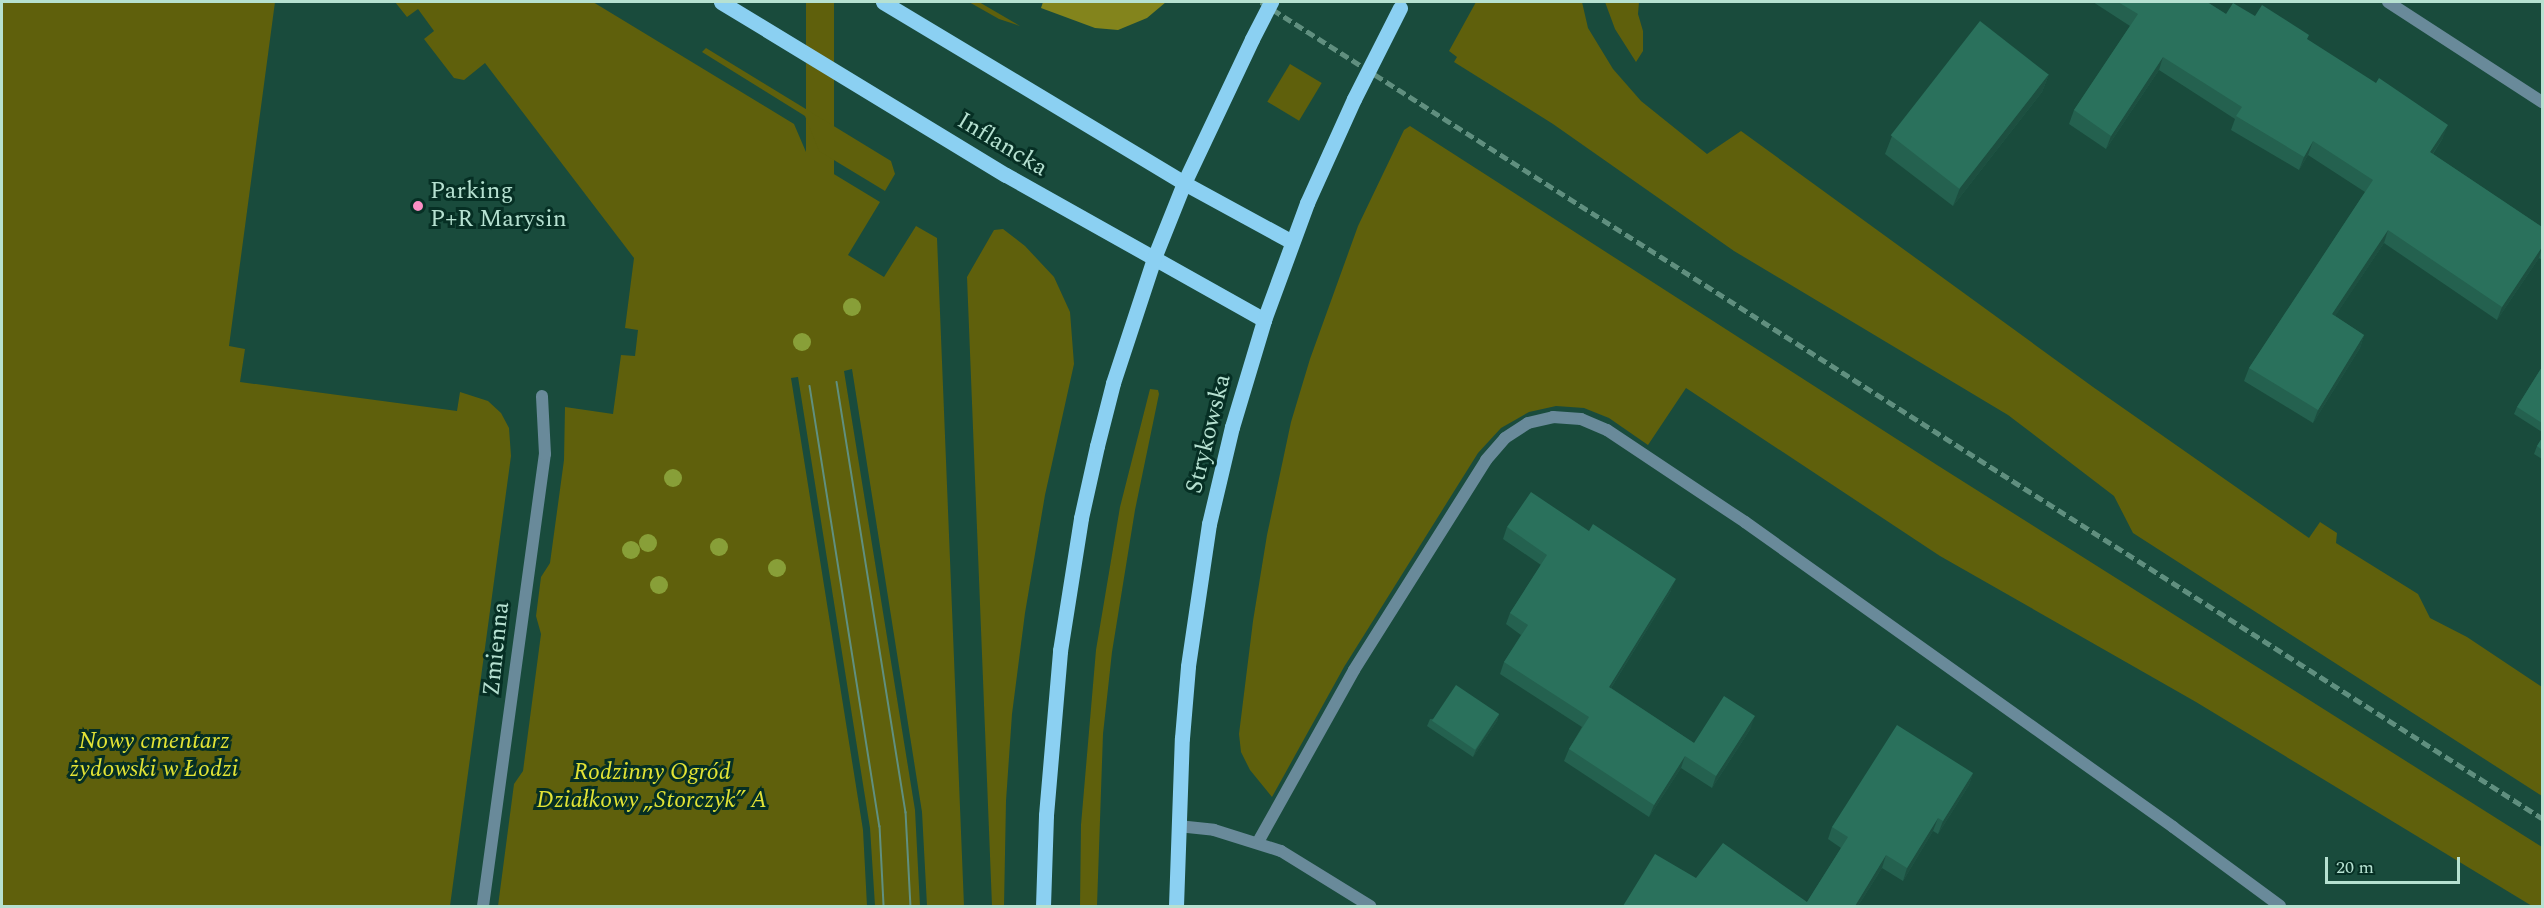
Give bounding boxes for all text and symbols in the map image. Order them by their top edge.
street label: Inflancka [952,107,1052,183]
place label: Parking P+R Marysin [430,178,567,234]
marker: Parking P+R Marysin [411,199,425,213]
street label: Strykowska [1180,371,1238,497]
street label: Zmienna [478,600,516,698]
park label: Nowy cmentarz żydowski w Łodzi [69,728,239,784]
park label: Rodzinny Ogród Działkowy „Storczyk” A [536,759,768,815]
scale bar [2328,845,2463,883]
text: 20 m [2336,854,2374,881]

